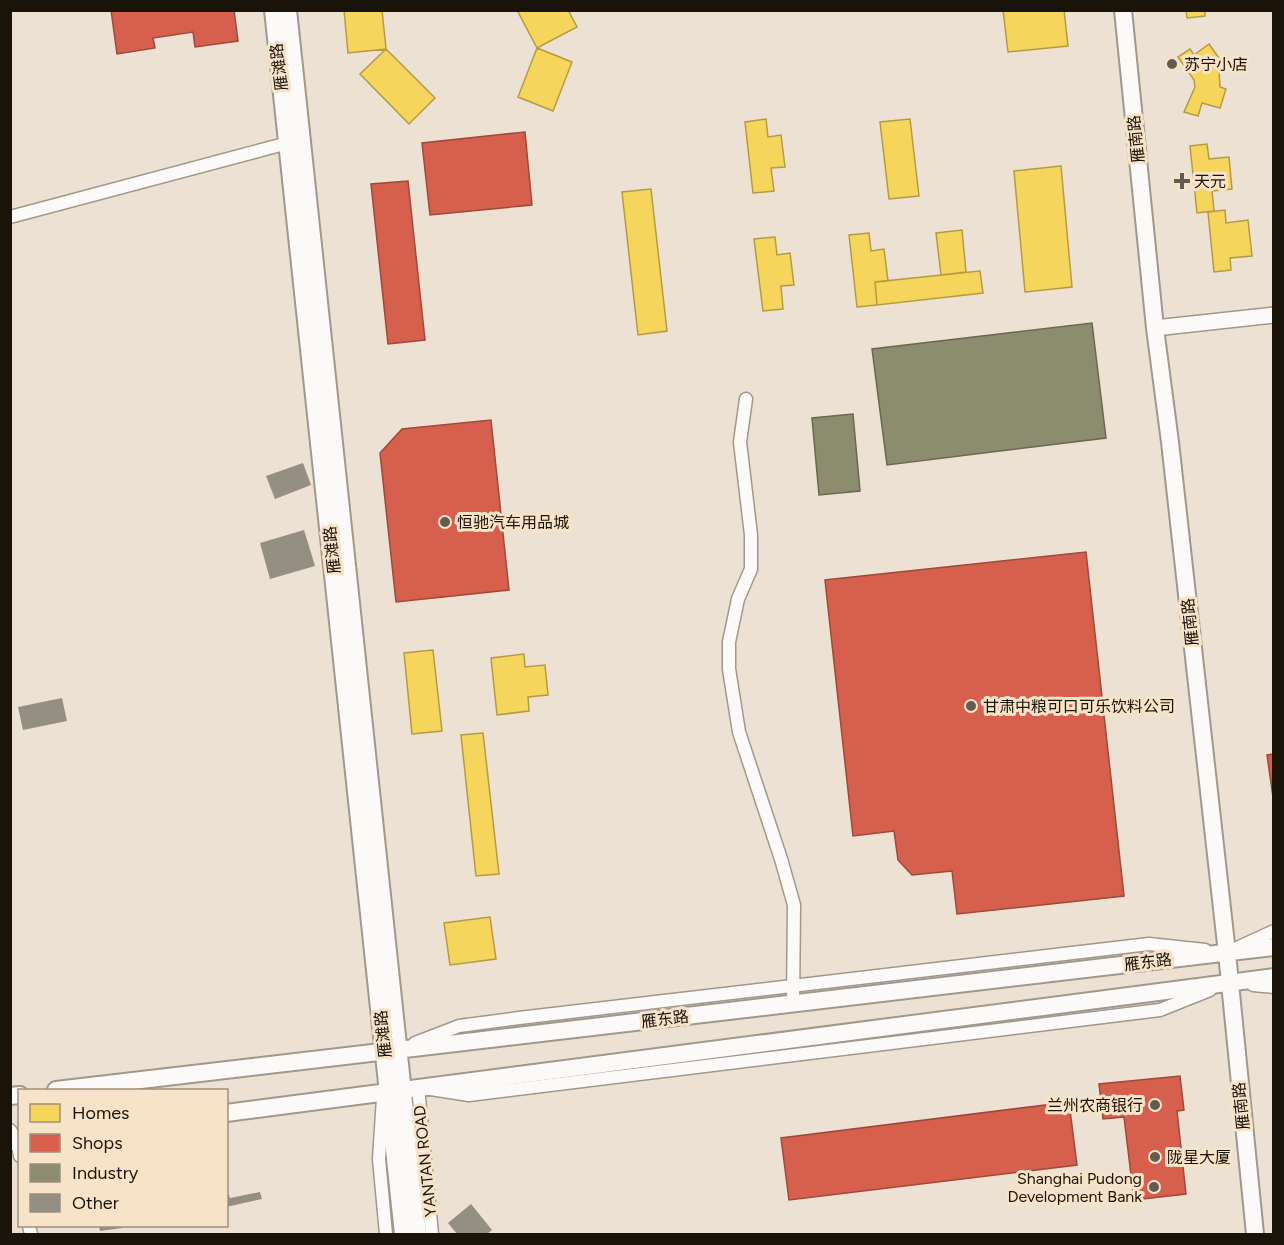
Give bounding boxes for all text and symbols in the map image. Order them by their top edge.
street label: 雁滩路 [267,42,291,92]
place label: 苏宁小店 [1184,55,1248,74]
marker: 苏宁小店 [1165,57,1179,71]
street label: 雁南路 [1124,114,1148,164]
place label: 天元 [1194,172,1226,191]
marker: 天元 [1175,174,1189,188]
place label: 恒驰汽车用品城 [457,513,569,532]
marker: 恒驰汽车用品城 [438,515,452,529]
street label: 雁滩路 [320,525,344,575]
street label: 雁南路 [1178,597,1202,647]
place label: 甘肃中粮可口可乐饮料公司 [983,697,1175,716]
marker: 甘肃中粮可口可乐饮料公司 [964,699,978,713]
street label: 雁东路 [1123,950,1173,974]
street label: 雁东路 [640,1007,690,1031]
street label: 雁滩路 [371,1009,395,1059]
street label: 雁南路 [1229,1081,1253,1131]
legend [18,1089,228,1227]
place label: 兰州农商银行 [1047,1096,1143,1115]
marker: 兰州农商银行 [1148,1098,1162,1112]
text: Homes [72,1102,130,1124]
street label: YANTAN ROAD [410,1104,440,1218]
text: Shops [72,1132,123,1154]
place label: 陇星大厦 [1167,1148,1231,1167]
marker: 陇星大厦 [1148,1150,1162,1164]
text: Industry [72,1162,139,1184]
place label: Shanghai Pudong Development Bank [1007,1169,1142,1206]
marker: Shanghai Pudong Development Bank [1147,1180,1161,1194]
text: Other [72,1192,119,1214]

